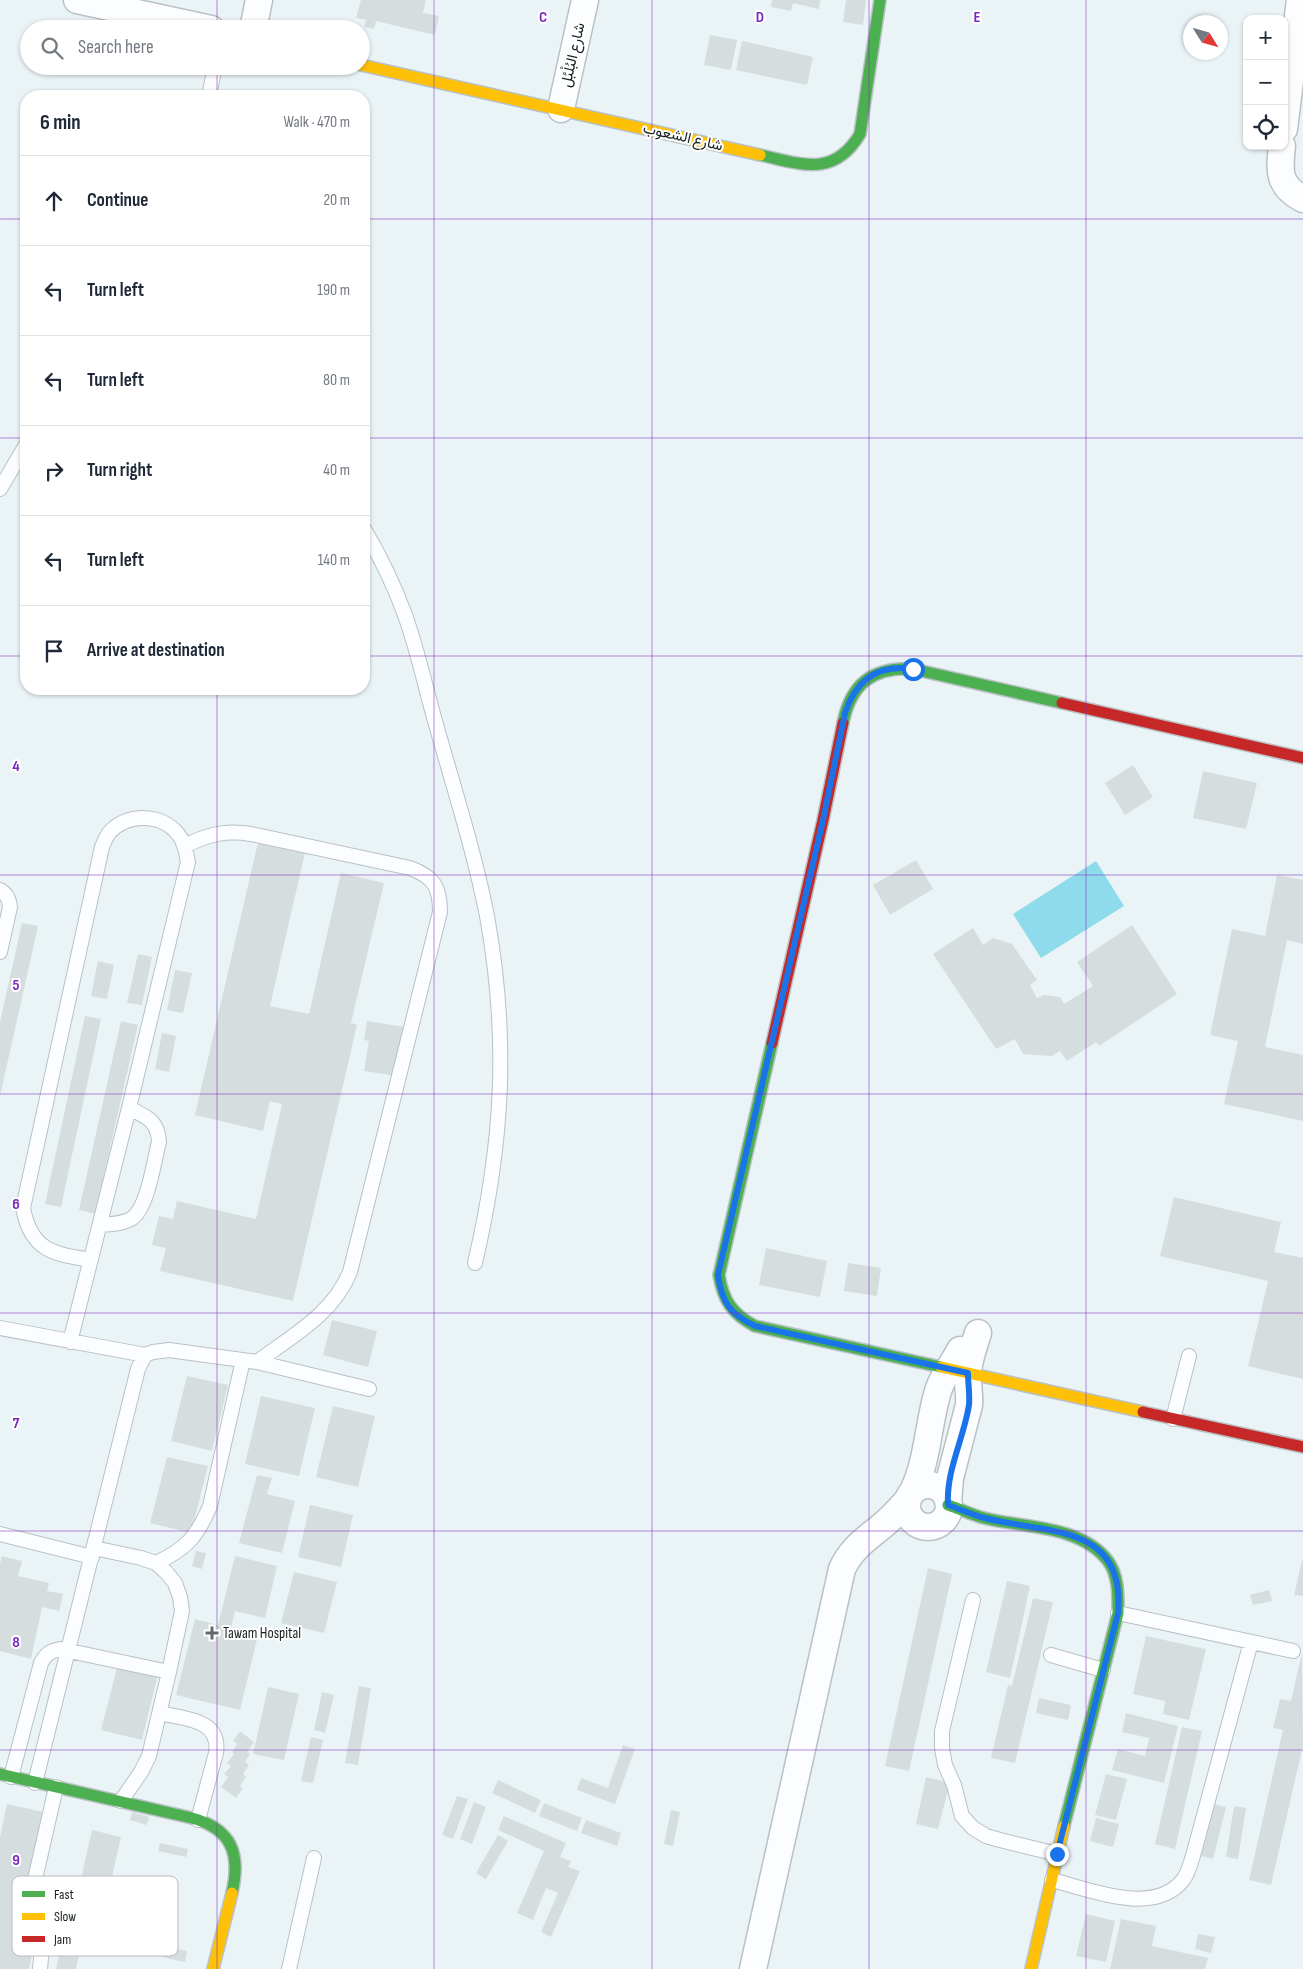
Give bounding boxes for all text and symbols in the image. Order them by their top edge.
text: C [539,8,547,27]
text: D [756,8,764,27]
text: E [974,8,981,27]
north arrow [1183,15,1228,60]
map controls [1243,15,1288,150]
button: + [1243,15,1288,60]
search box [20,20,370,75]
street label: شارع البُلْبُل [556,21,591,89]
icon: search [38,34,66,62]
text: Search here [78,36,154,59]
button: − [1243,60,1288,105]
button: locate [1243,105,1288,150]
text: 6 min [40,110,81,135]
text: Walk · 470 m [284,113,350,132]
street label: شارع الشعوب [641,119,725,156]
icon: ahead [40,187,68,215]
text: Continue [87,189,148,212]
text: 20 m [323,191,350,210]
icon: left [40,277,68,305]
text: Turn left [87,279,144,302]
text: 190 m [317,281,350,300]
icon: left [40,367,68,395]
text: Turn left [87,369,144,392]
text: 80 m [323,371,350,390]
icon: right [40,457,68,485]
text: Turn right [87,459,152,482]
text: 40 m [323,461,350,480]
icon: left [40,547,68,575]
text: Turn left [87,549,144,572]
text: 140 m [318,551,350,570]
icon: arrive [40,637,68,665]
text: Arrive at destination [87,639,225,662]
route start [902,658,925,681]
text: 4 [12,757,20,776]
text: 5 [12,976,20,995]
text: 6 [12,1195,20,1214]
text: 7 [13,1414,20,1433]
place label: Tawam Hospital [223,1624,301,1643]
marker: Tawam Hospital [205,1626,219,1640]
text: 8 [12,1633,20,1652]
route end [1046,1843,1069,1866]
text: 9 [12,1851,20,1870]
legend [12,1876,178,1956]
text: Fast [54,1886,74,1903]
text: Slow [54,1908,76,1925]
text: Jam [53,1931,71,1948]

